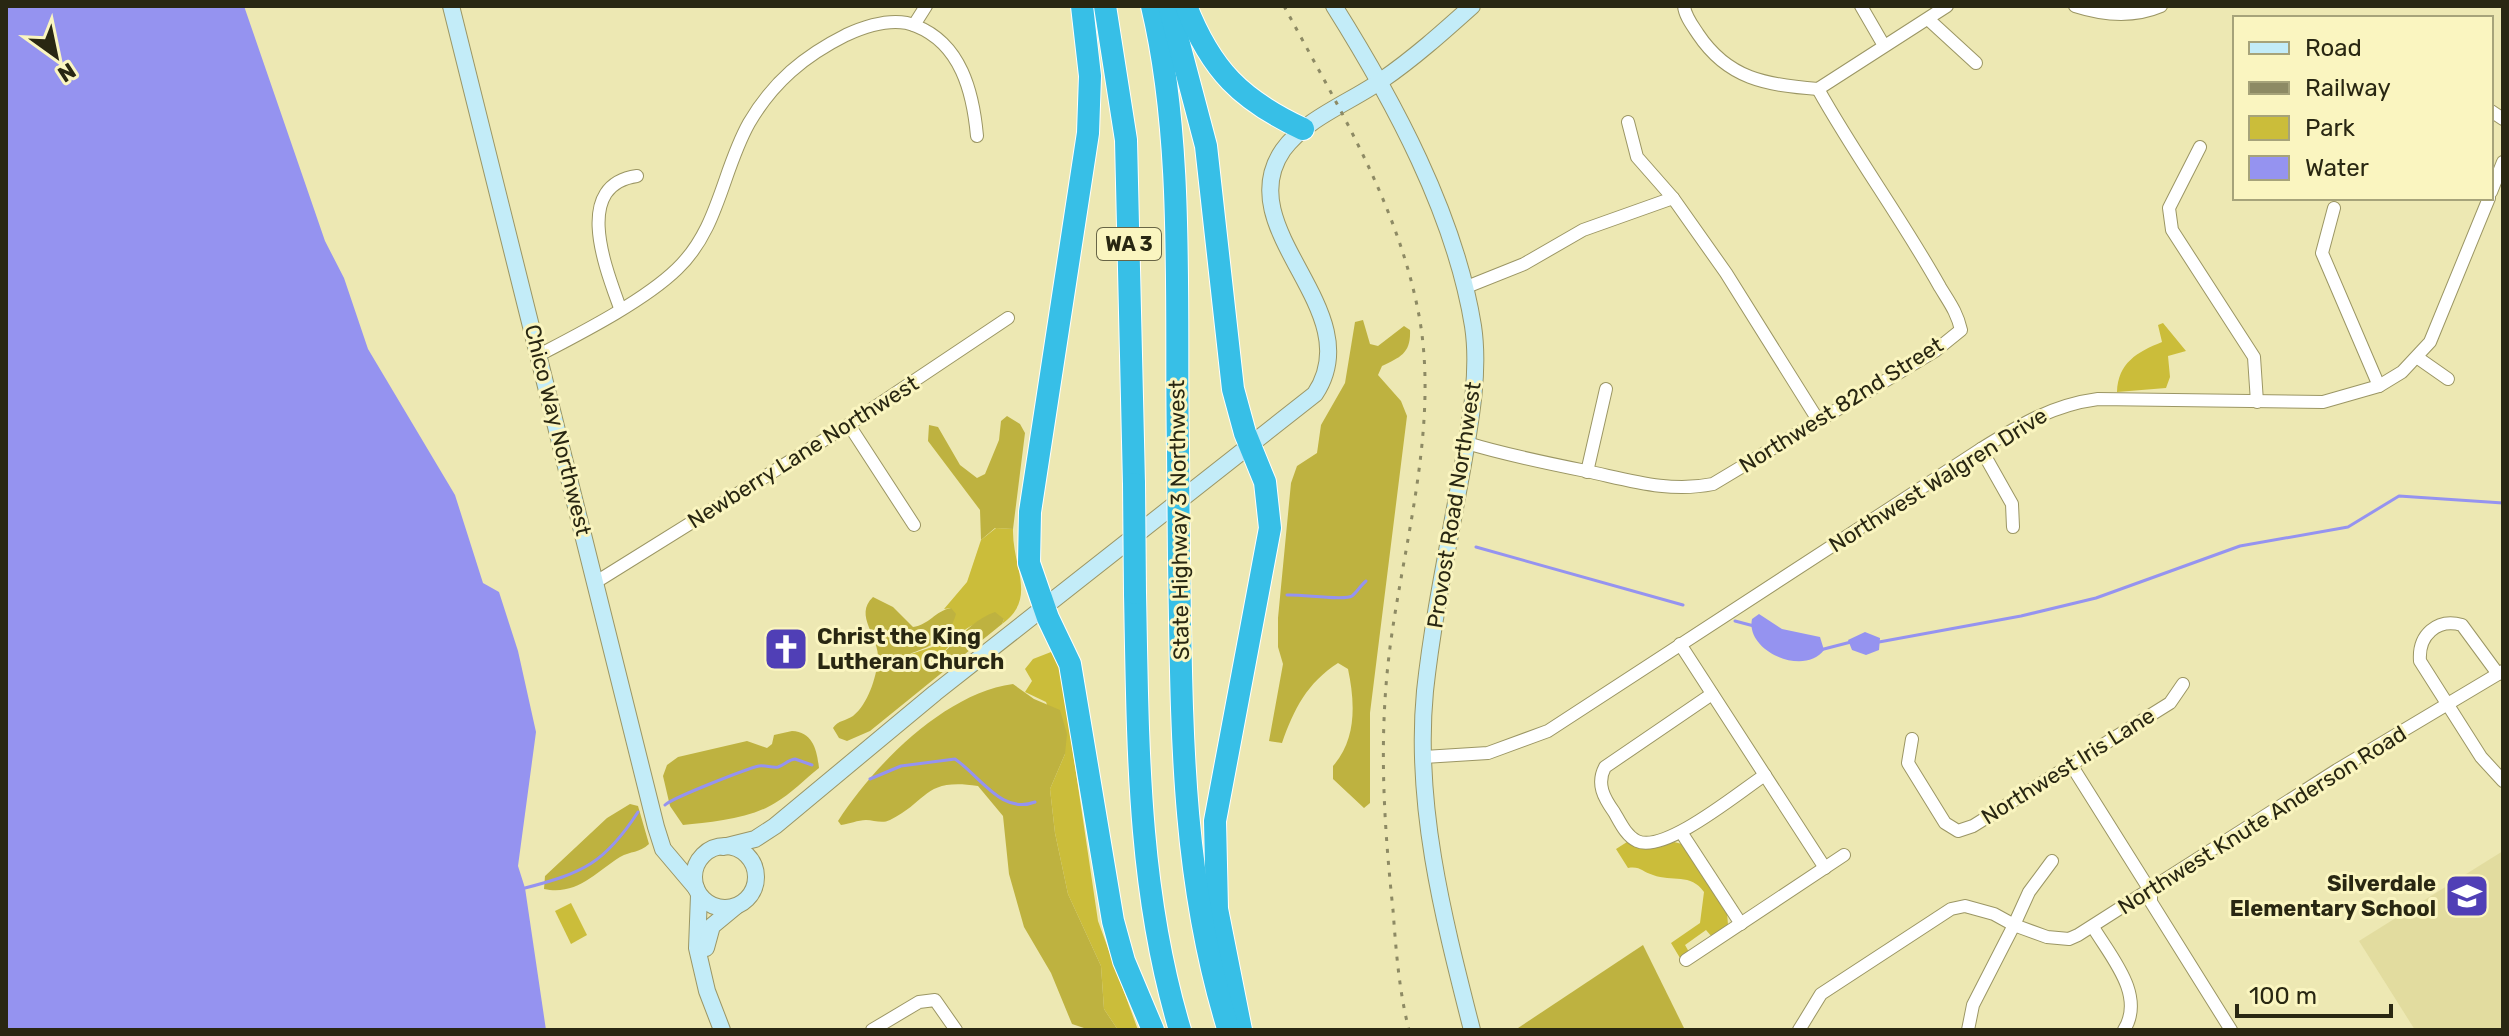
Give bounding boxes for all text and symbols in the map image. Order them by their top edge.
north arrow [16,16,96,96]
legend [2233,16,2493,200]
text: Road [2305,34,2362,62]
text: N [53,57,81,88]
text: Railway [2305,74,2391,102]
text: Park [2305,114,2356,142]
text: Water [2305,154,2369,182]
road number: WA 3 [1097,228,1161,260]
street label: Chico Way Northwest [519,322,597,539]
street label: Northwest 82nd Street [1734,331,1948,479]
street label: Newberry Lane Northwest [683,370,924,534]
street label: State Highway 3 Northwest [1163,379,1195,660]
street label: Provost Road Northwest [1421,379,1487,630]
street label: Northwest Walgren Drive [1824,402,2052,558]
place label: Christ the King Lutheran Church [817,623,1004,675]
church icon: Christ the King Lutheran Church [762,625,810,673]
street label: Northwest Iris Lane [1976,702,2160,830]
street label: Northwest Knute Anderson Road [2113,720,2411,920]
place label: Silverdale Elementary School [2230,870,2436,922]
school or university icon: Silverdale Elementary School [2443,872,2491,920]
scale bar [2237,968,2391,1018]
text: 100 m [2249,982,2317,1010]

